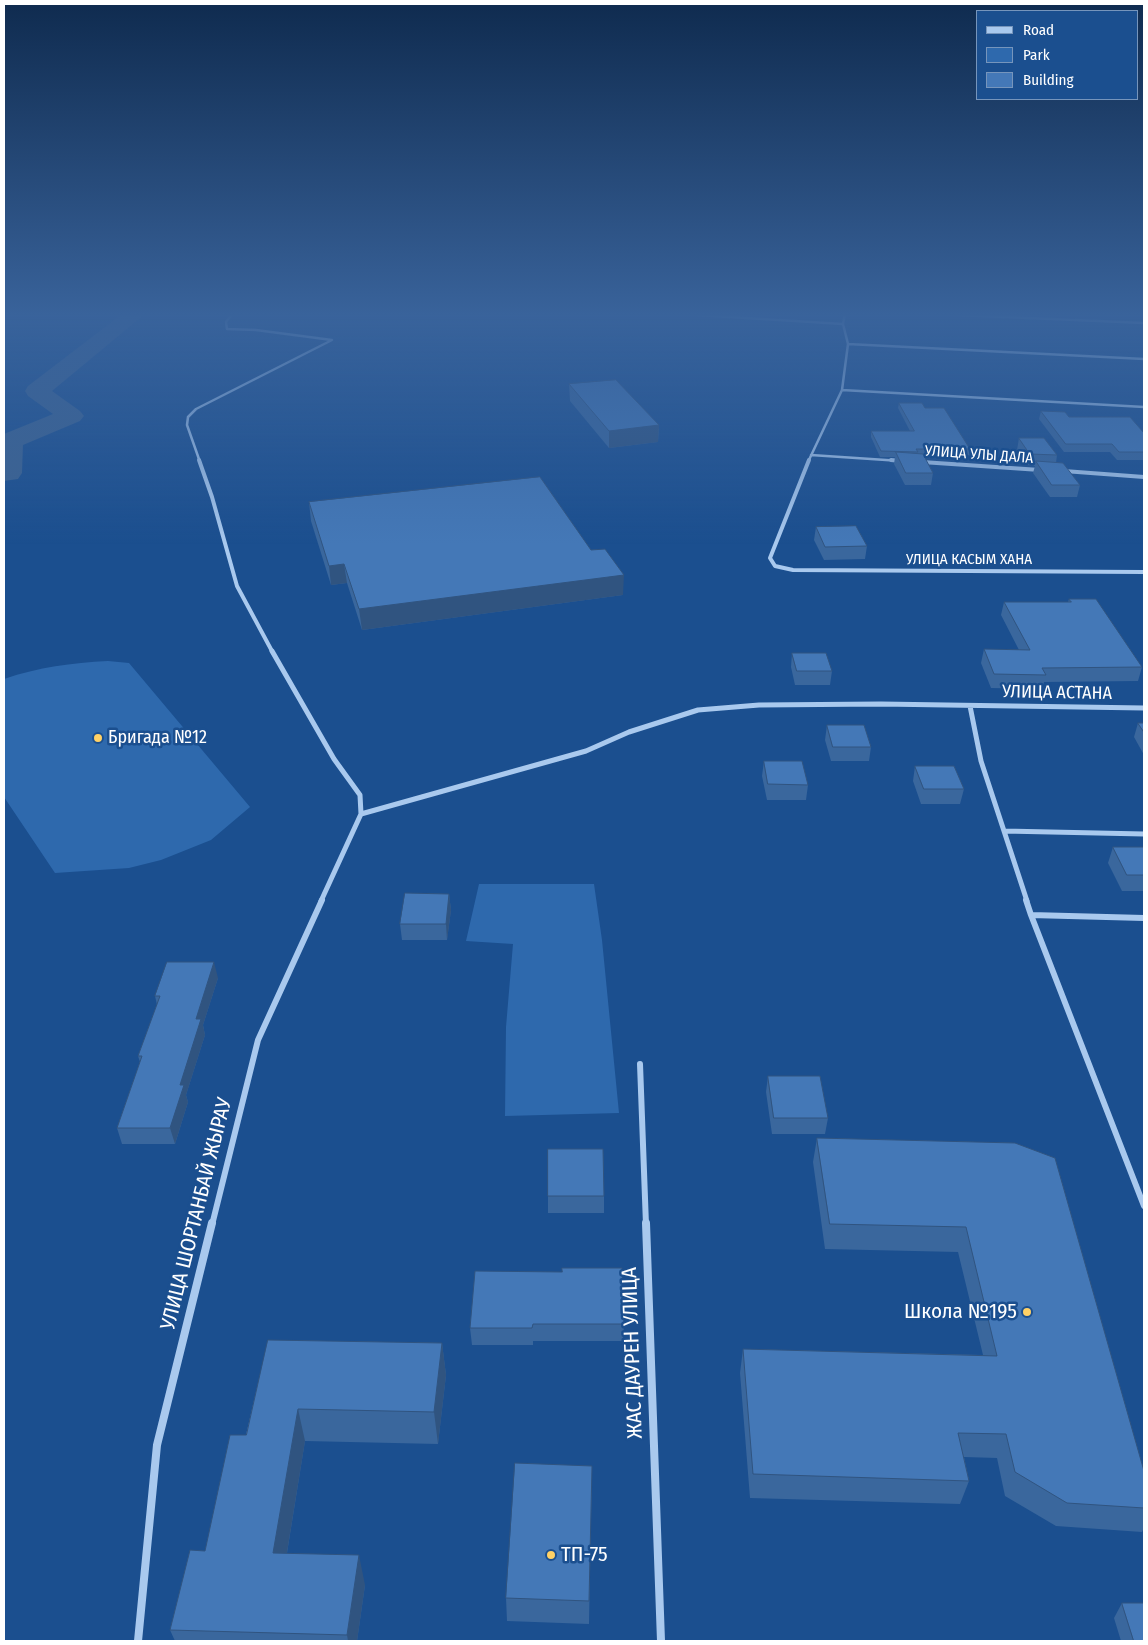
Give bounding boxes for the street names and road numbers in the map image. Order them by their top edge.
street label: УЛИЦА УЛЫ ДАЛА [924,442,1034,468]
street label: УЛИЦА КАСЫМ ХАНА [906,551,1032,569]
street label: УЛИЦА АСТАНА [1002,681,1112,705]
street label: УЛИЦА ШОРТАНБАЙ ЖЫРАУ [156,1095,238,1333]
street label: ЖАС ДАУРЕН УЛИЦА [617,1267,649,1439]

